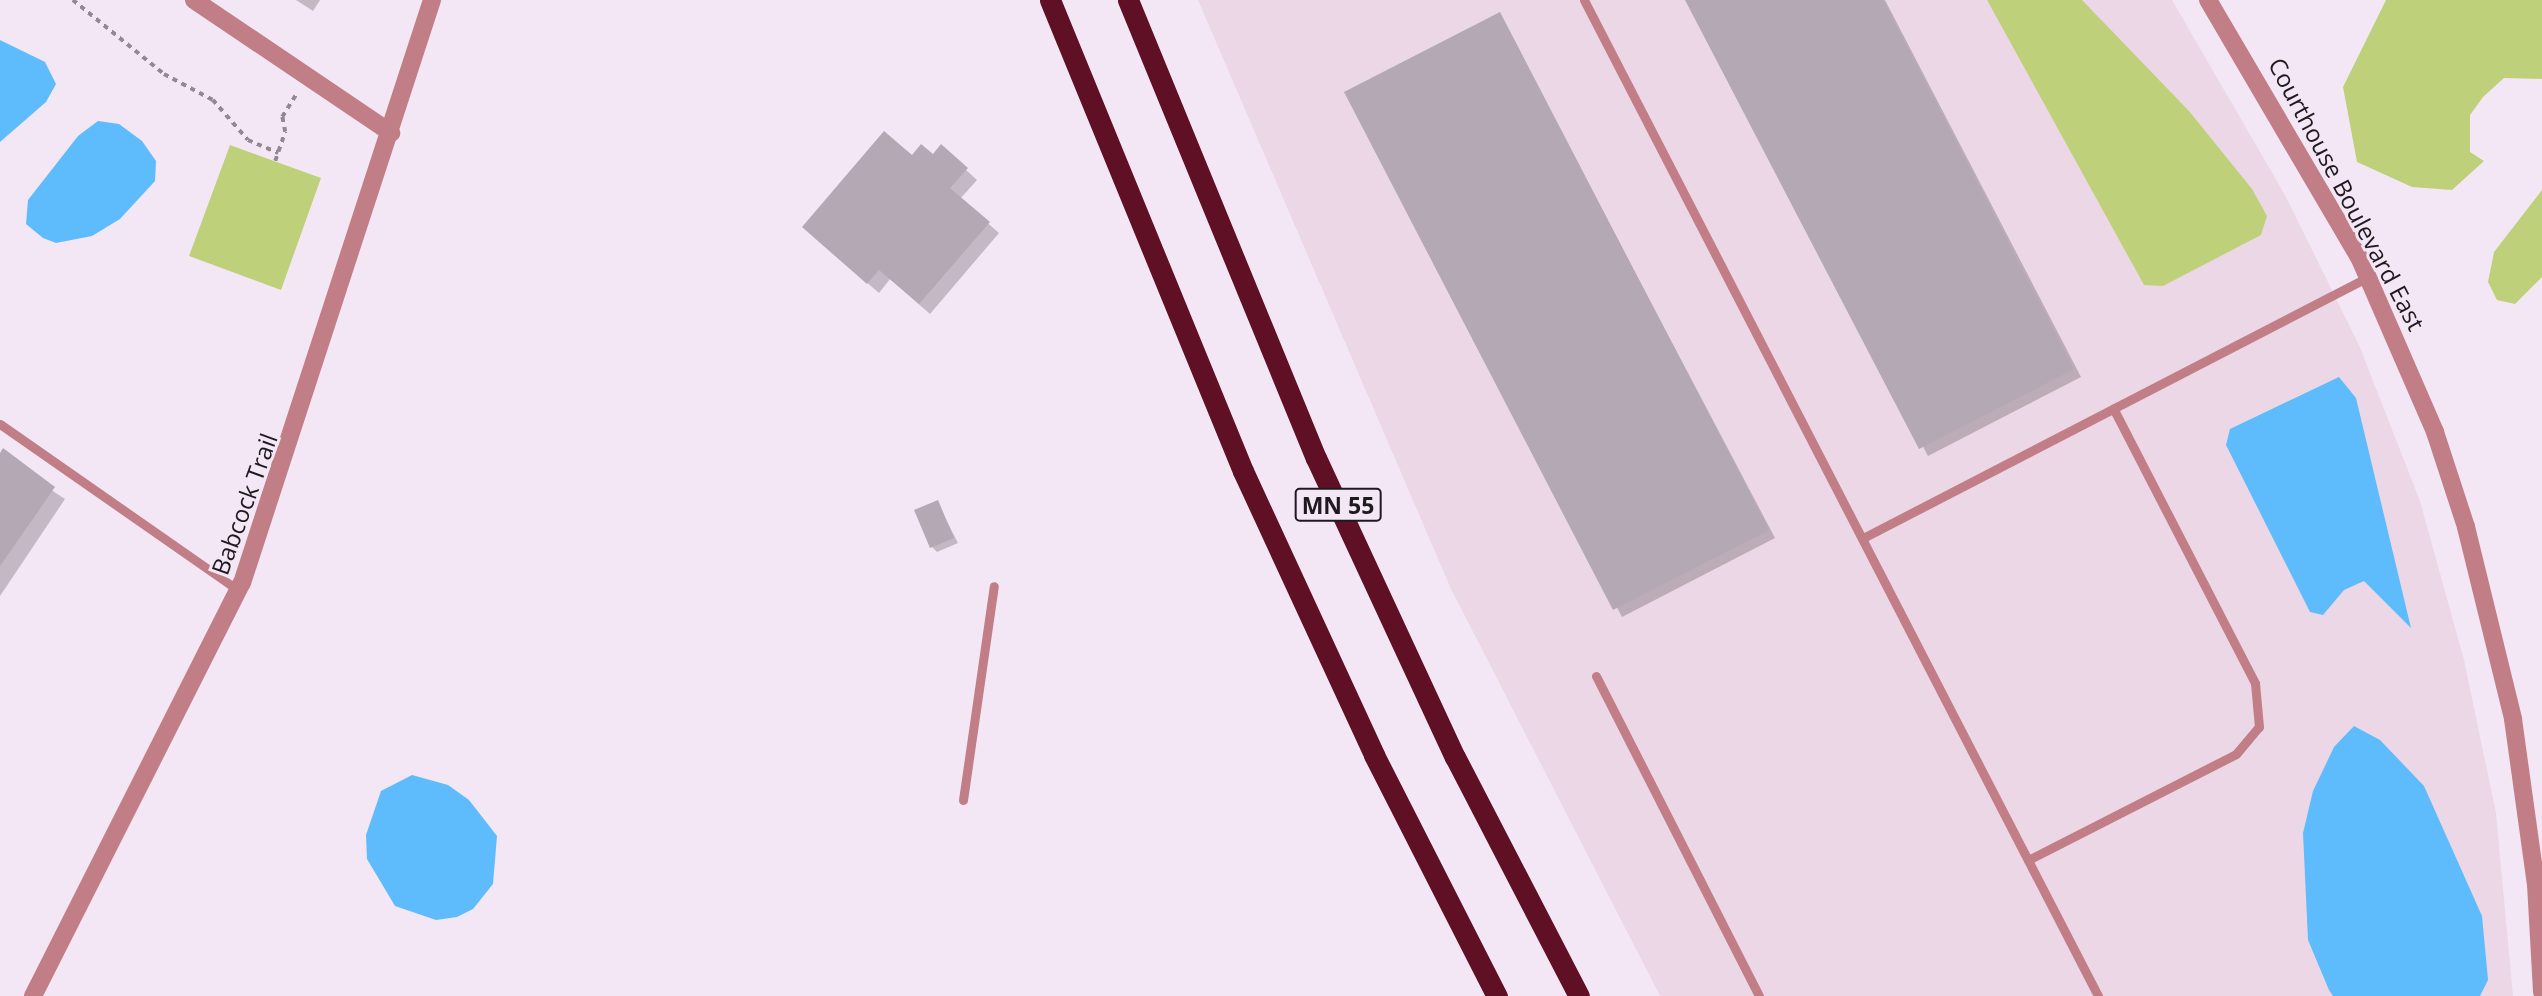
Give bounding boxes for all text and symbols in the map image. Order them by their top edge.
street label: Courthouse Boulevard East [2263,53,2431,335]
street label: Babcock Trail [205,429,283,579]
road number: MN 55 [1294,485,1382,524]

